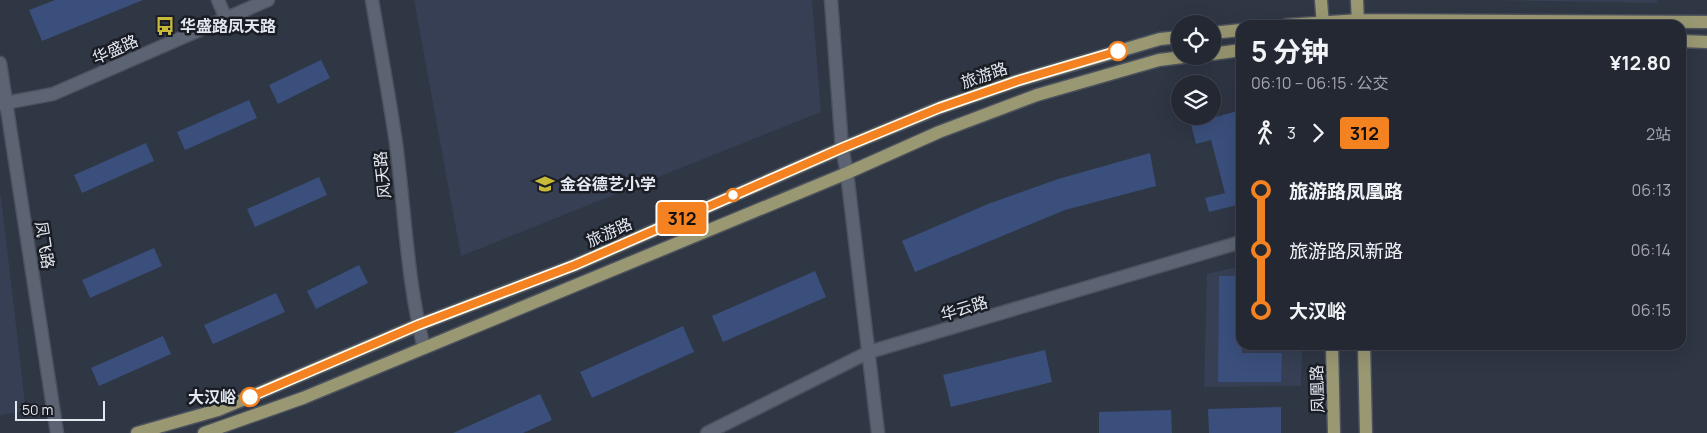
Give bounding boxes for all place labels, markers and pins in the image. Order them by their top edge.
bus stop icon: 华盛路凤天路 [154,15,176,37]
place label: 华盛路凤天路 [180,15,276,37]
unlabelled marker [1108,41,1128,61]
school or university icon: 金谷德艺小学 [534,173,556,195]
place label: 金谷德艺小学 [560,173,656,195]
unlabelled marker [726,188,740,202]
place label: 大汉峪 [188,386,236,408]
marker: 大汉峪 [240,387,260,407]

